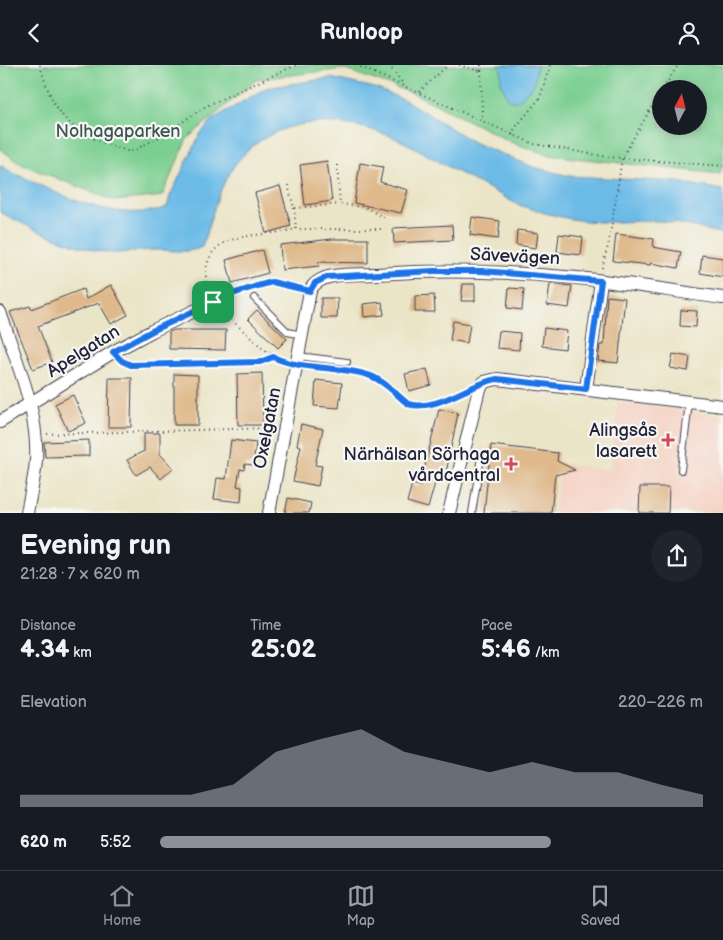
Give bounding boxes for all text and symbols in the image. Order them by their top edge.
icon: back [20,19,48,47]
text: Runloop [320,19,403,46]
icon: person [675,19,703,47]
north arrow [652,80,708,135]
map controls [652,80,707,135]
park label: Nolhagaparken [56,121,181,142]
street label: Sävevägen [469,244,560,269]
pin [192,281,234,323]
icon: arrive [199,288,227,316]
street label: Apelgatan [43,321,124,382]
street label: Oxelgatan [249,386,286,470]
place label: Alingsås lasarett [589,420,657,462]
marker: Alingsås lasarett [661,433,675,447]
place label: Närhälsan Sörhaga vårdcentral [344,444,500,486]
marker: Närhälsan Sörhaga vårdcentral [504,457,518,471]
text: Evening run [20,529,171,562]
button: share [651,530,703,582]
text: 21:28 · 7 × 620 m [20,565,140,584]
text: Distance [20,617,76,634]
text: Time [250,617,281,634]
text: Pace [481,617,513,634]
text: 4.34 [20,634,70,665]
text: 25:02 [250,634,316,665]
text: 5:46 [481,634,531,665]
text: km [70,644,92,661]
text: /km [531,644,560,661]
text: Elevation [20,693,87,712]
text: 220–226 m [618,693,703,712]
text: 620 m [20,833,67,852]
text: 5:52 [100,833,131,852]
tab: Home [103,882,141,929]
tab: Map [347,882,375,929]
tab: Saved [581,882,620,929]

